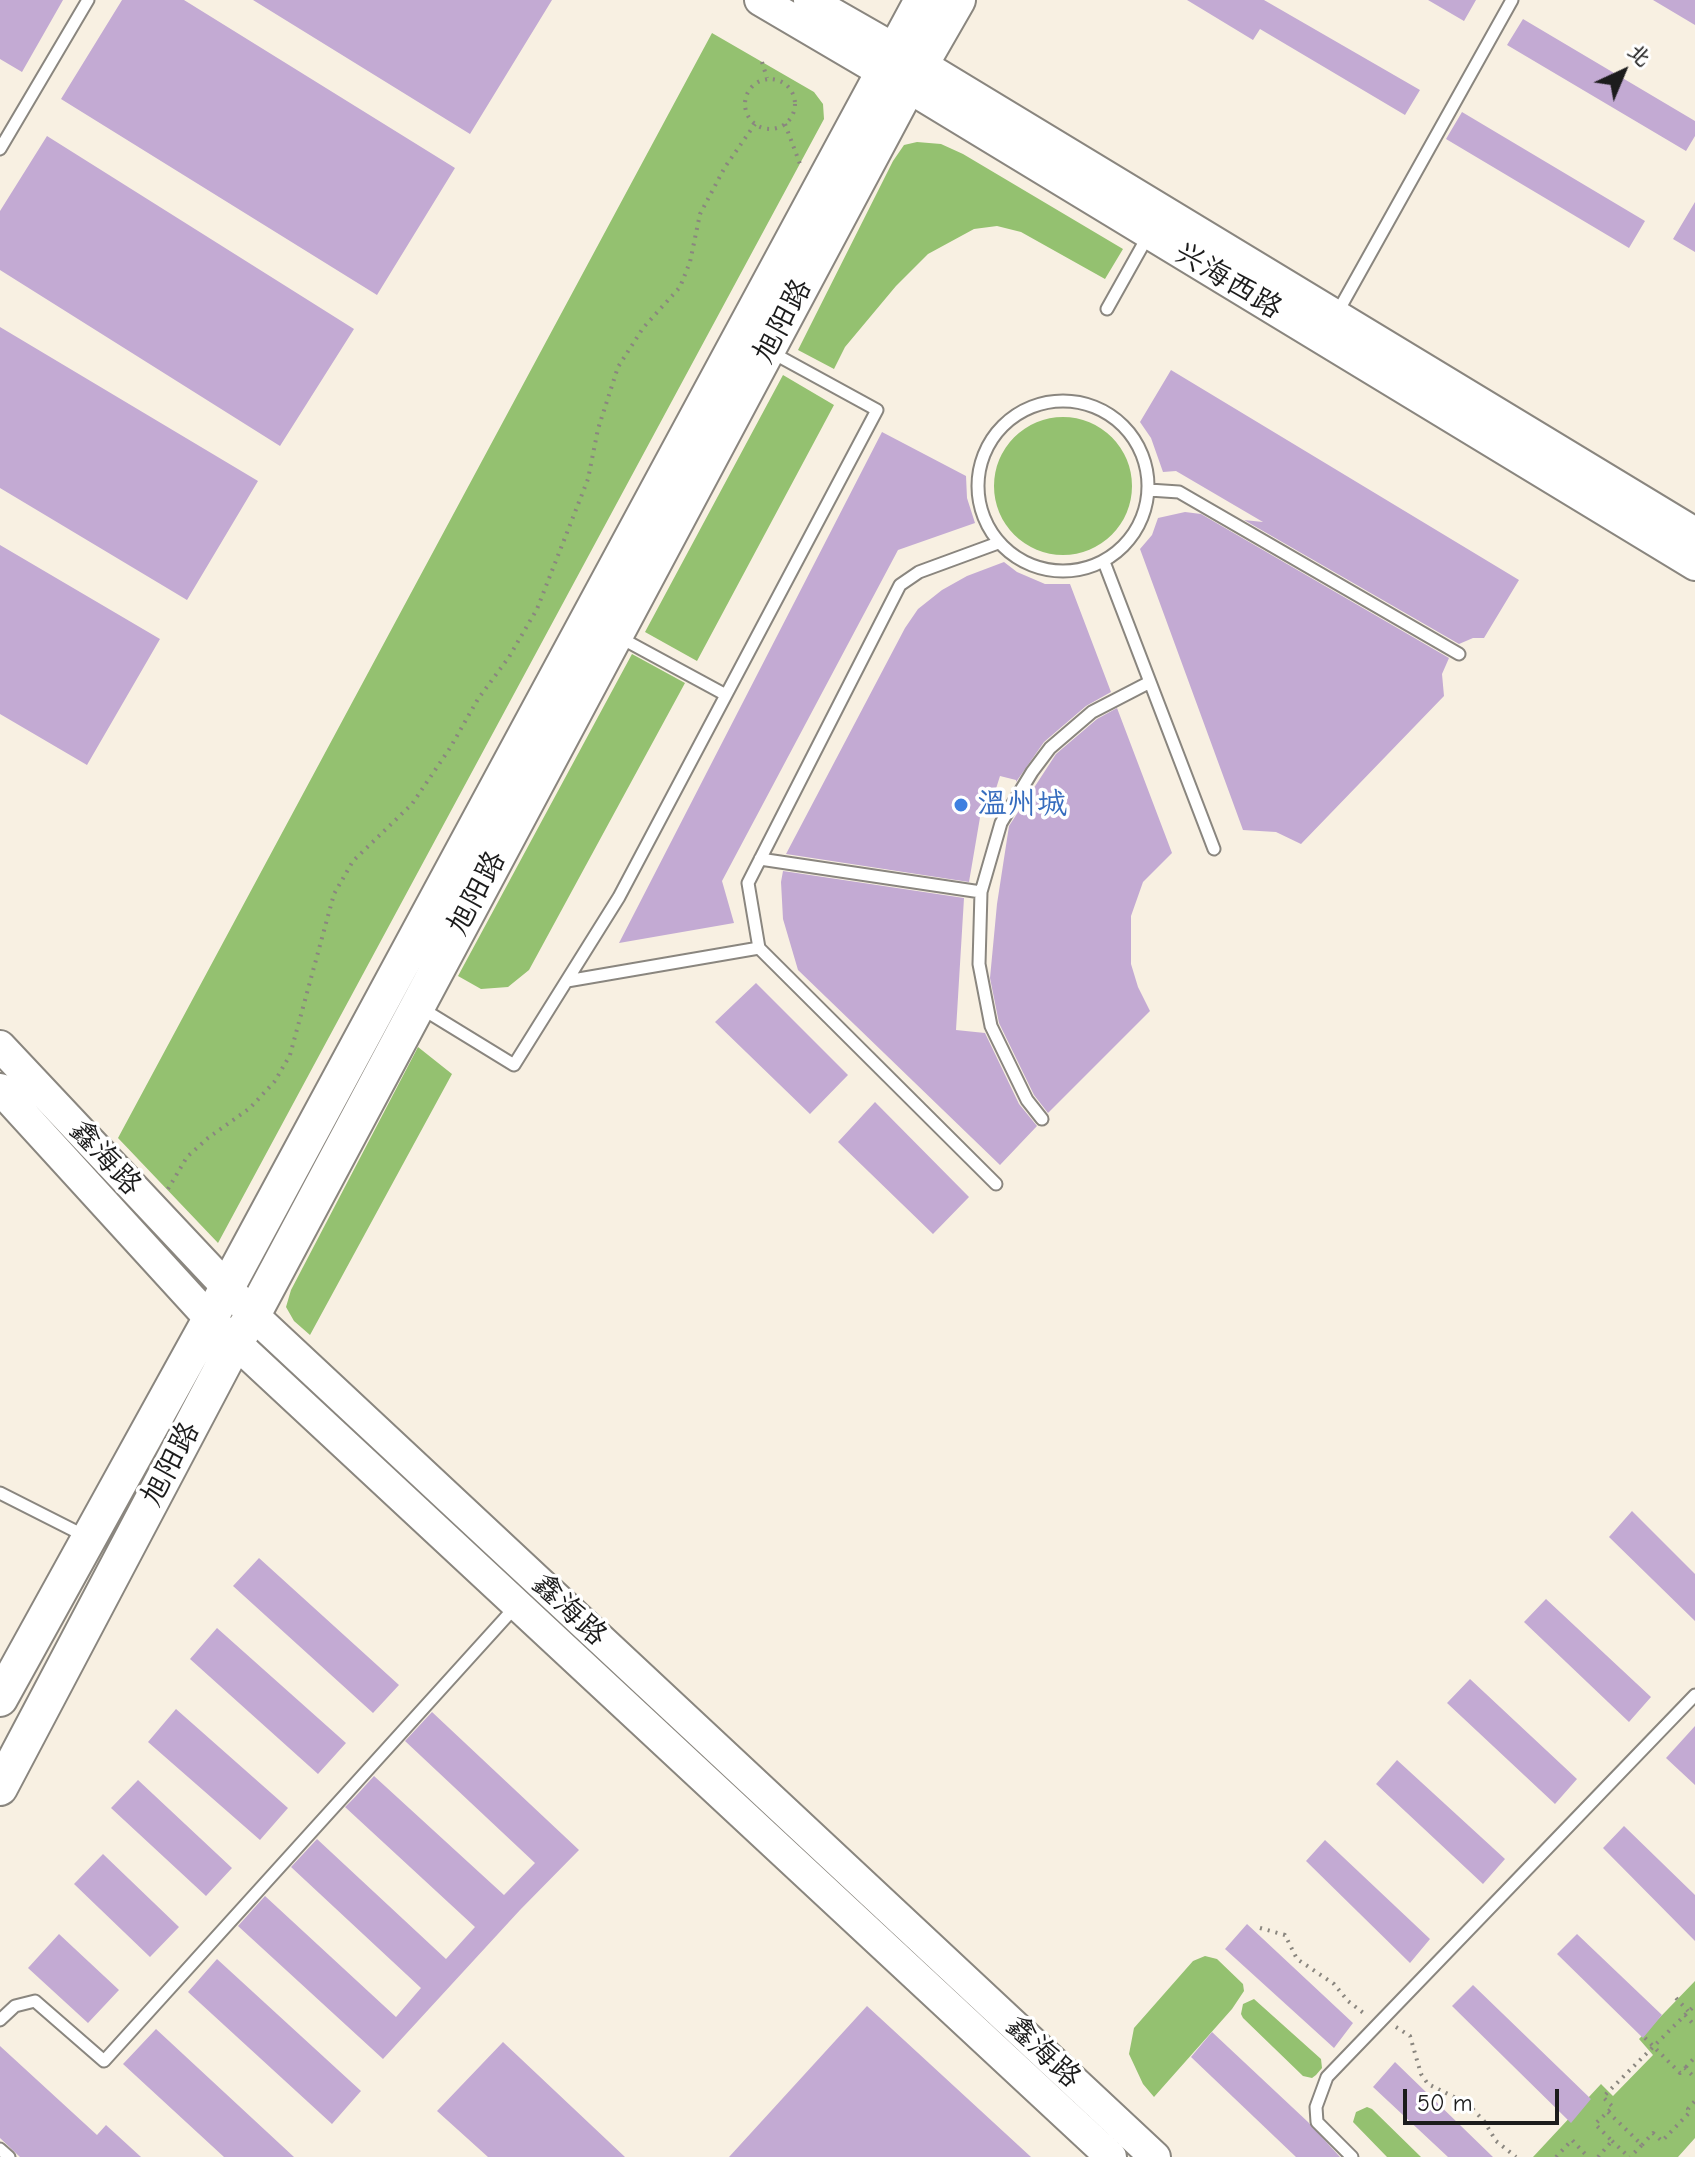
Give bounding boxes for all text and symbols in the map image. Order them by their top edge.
north arrow [1583,32,1663,112]
text: 北 [1623,38,1657,72]
street label: 兴海西路 [1167,235,1289,327]
street label: 旭阳路 [746,273,820,369]
place label: 温州城 [977,787,1067,823]
marker: 温州城 [952,796,970,814]
street label: 旭阳路 [440,845,514,941]
street label: 鑫海路 [61,1113,149,1203]
street label: 旭阳路 [134,1416,208,1512]
street label: 鑫海路 [524,1566,614,1654]
street label: 鑫海路 [998,2008,1088,2096]
scale bar [1407,2073,1563,2123]
text: 50 m [1417,2089,1473,2117]

